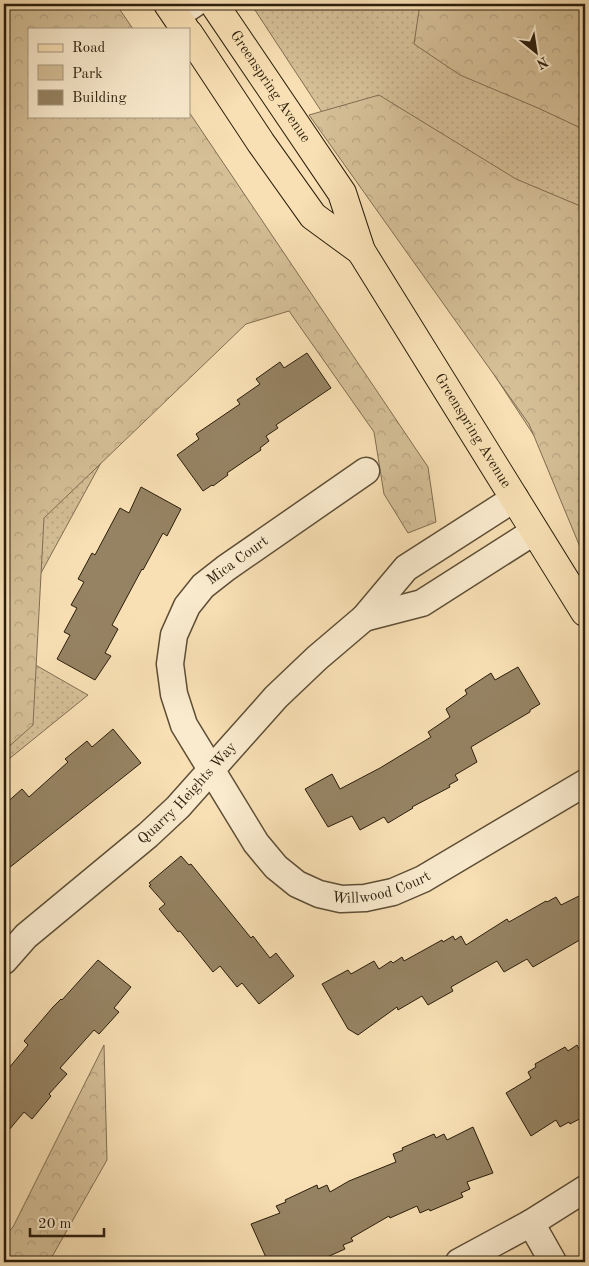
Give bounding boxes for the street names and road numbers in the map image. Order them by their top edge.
street label: Greenspring Avenue [227,28,313,146]
street label: Greenspring Avenue [432,371,514,491]
street label: Mica Court [205,534,271,588]
street label: Quarry Heights Way [135,739,240,847]
street label: Willwood Court [330,869,433,908]

